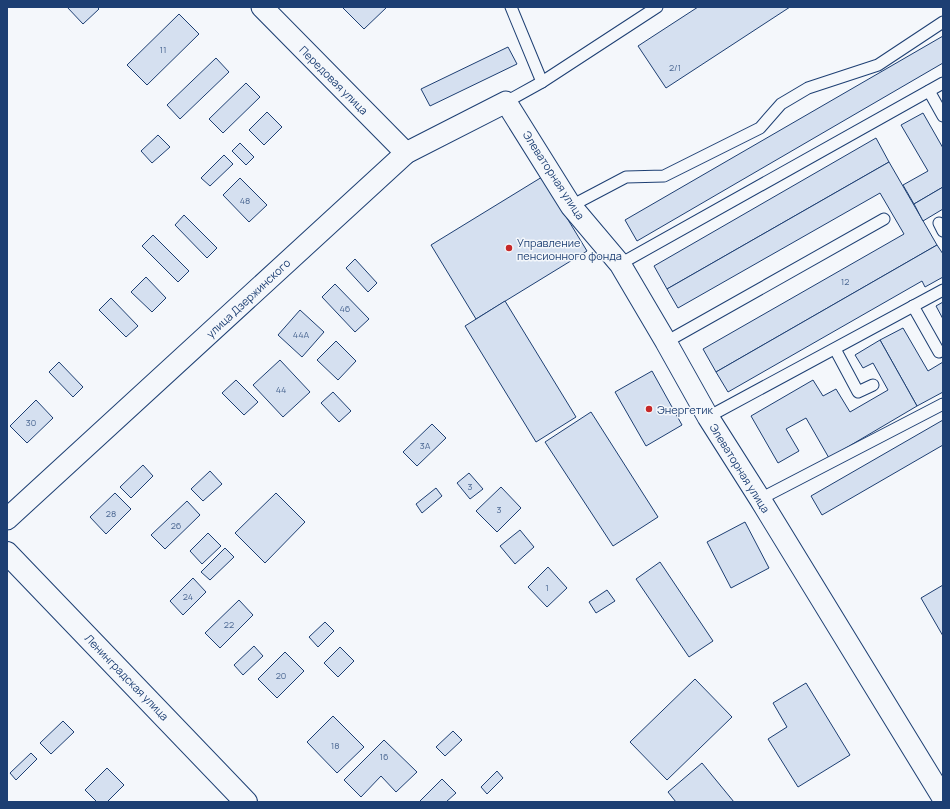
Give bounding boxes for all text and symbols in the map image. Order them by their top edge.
street label: Передовая улица [296,42,372,118]
house number: 11 [159,43,167,56]
house number: 2/1 [669,61,681,74]
street label: Элеваторная улица [520,128,588,222]
house number: 48 [240,194,250,207]
place label: Управление пенсионного фонда [517,235,622,263]
marker: Управление пенсионного фонда [504,243,514,253]
street label: улица Дзержинского [203,255,294,341]
house number: 12 [841,275,849,288]
house number: 46 [340,302,351,315]
house number: 44А [293,328,310,341]
house number: 44 [276,383,286,396]
place label: Энергетик [657,402,713,417]
marker: Энергетик [644,404,654,414]
house number: 30 [26,416,36,429]
street label: Элеваторная улица [706,420,774,516]
house number: 3А [420,439,431,452]
house number: 3 [468,480,473,493]
house number: 3 [497,503,502,516]
house number: 28 [106,507,116,520]
house number: 26 [171,519,182,532]
house number: 1 [545,581,549,594]
house number: 24 [183,590,193,603]
house number: 22 [224,618,234,631]
street label: Ленинградская улица [82,631,172,723]
house number: 20 [276,669,286,682]
house number: 18 [331,739,339,752]
house number: 16 [379,750,389,763]

